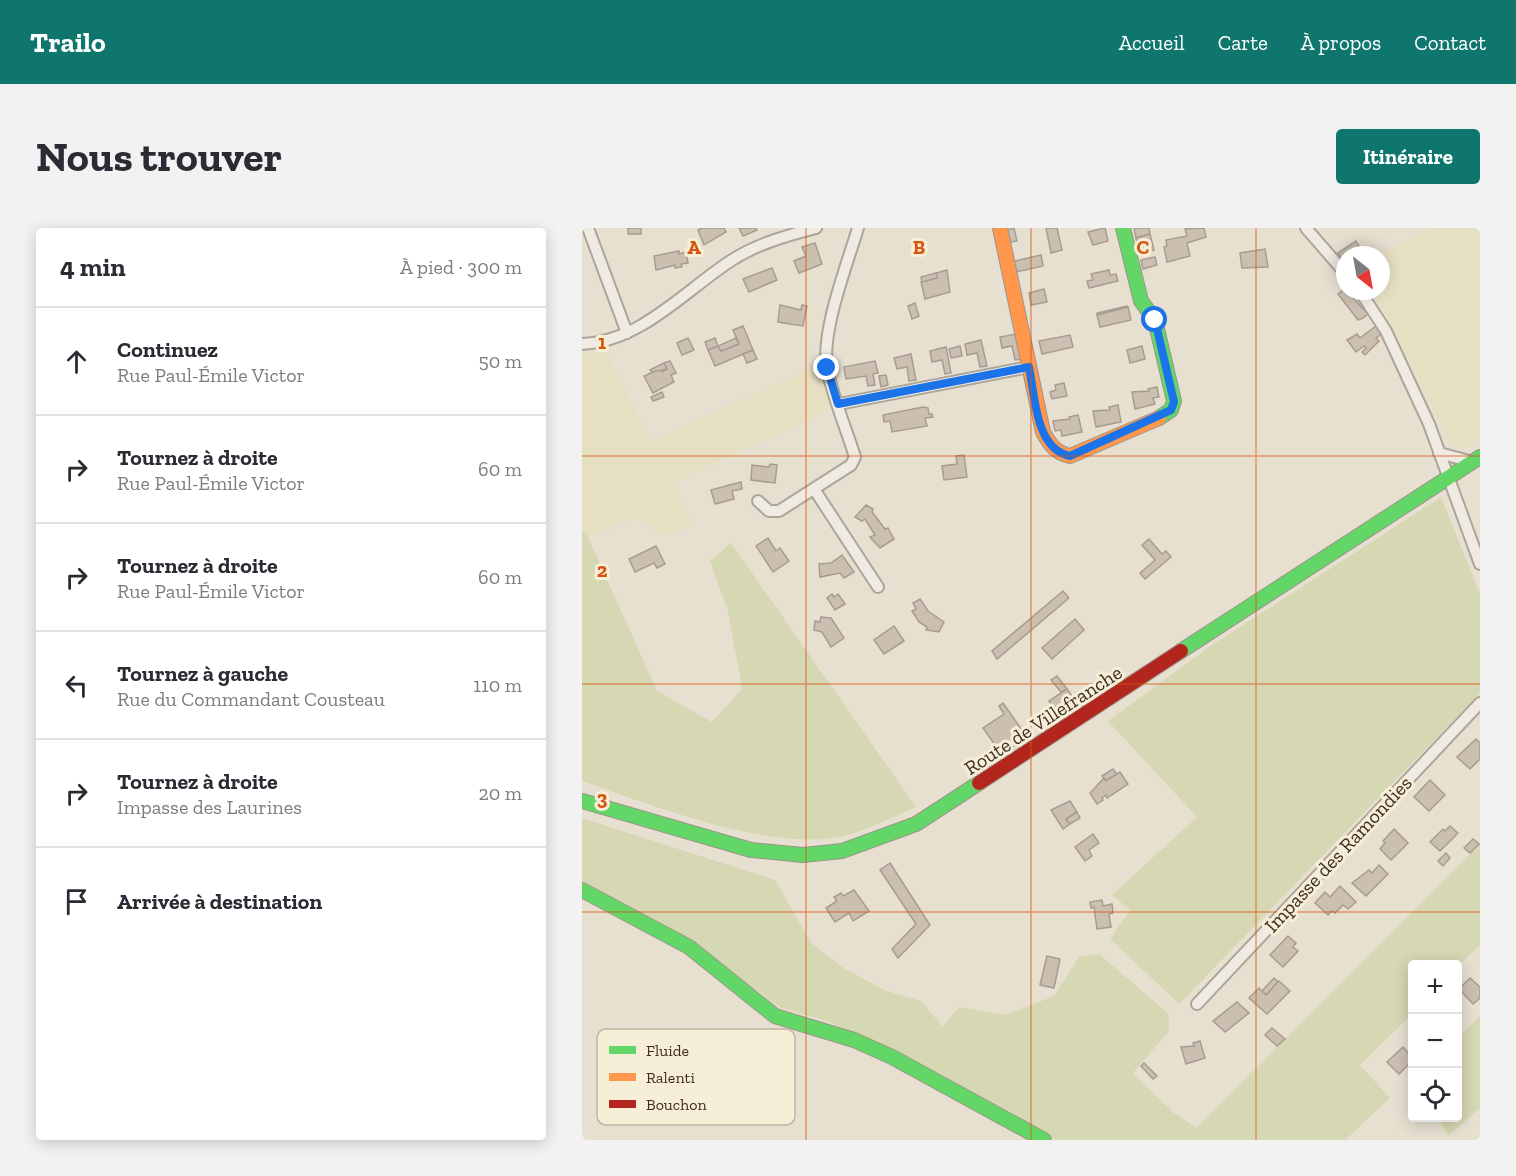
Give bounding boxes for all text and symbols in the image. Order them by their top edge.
text: Trailo [30,26,106,59]
text: Accueil [1119,30,1185,55]
text: Carte [1218,30,1268,55]
text: À propos [1301,30,1381,55]
text: Contact [1414,30,1486,55]
button: Itinéraire [1336,129,1480,184]
text: Nous trouver [36,131,282,182]
text: A [687,235,701,259]
text: B [913,235,925,259]
text: C [1137,235,1150,259]
north arrow [1336,246,1390,300]
text: 4 min [60,251,126,283]
text: À pied · 300 m [400,255,522,279]
route start [1141,306,1167,332]
text: 1 [598,330,606,354]
text: Continuez [117,336,218,363]
icon: ahead [60,345,93,378]
text: 50 m [478,349,522,373]
route end [813,354,839,380]
text: Rue Paul-Émile Victor [117,363,305,387]
text: Tournez à droite [117,444,278,471]
icon: right [60,453,93,486]
text: 60 m [478,457,522,481]
text: Rue Paul-Émile Victor [117,471,305,495]
text: Tournez à droite [117,552,278,579]
text: 2 [597,558,608,582]
icon: right [60,561,93,594]
text: 60 m [478,565,522,589]
text: Rue Paul-Émile Victor [117,579,305,603]
text: Tournez à gauche [117,660,288,687]
street label: Route de Villefranche [960,660,1126,780]
icon: left [60,669,93,702]
text: 110 m [473,673,522,697]
text: Rue du Commandant Cousteau [117,687,385,711]
text: Tournez à droite [117,768,278,795]
street label: Impasse des Ramondies [1259,771,1417,937]
icon: right [60,777,93,810]
text: 20 m [478,781,522,805]
text: 3 [597,786,608,810]
text: Impasse des Laurines [117,795,302,819]
icon: arrive [60,885,93,918]
text: Arrivée à destination [117,888,322,915]
map controls [1408,960,1462,1122]
button: + [1408,960,1462,1014]
button: − [1408,1014,1462,1068]
legend [597,1029,795,1125]
text: Fluide [646,1041,689,1060]
text: Ralenti [646,1068,695,1087]
button: locate [1408,1068,1462,1122]
text: Bouchon [646,1095,707,1114]

